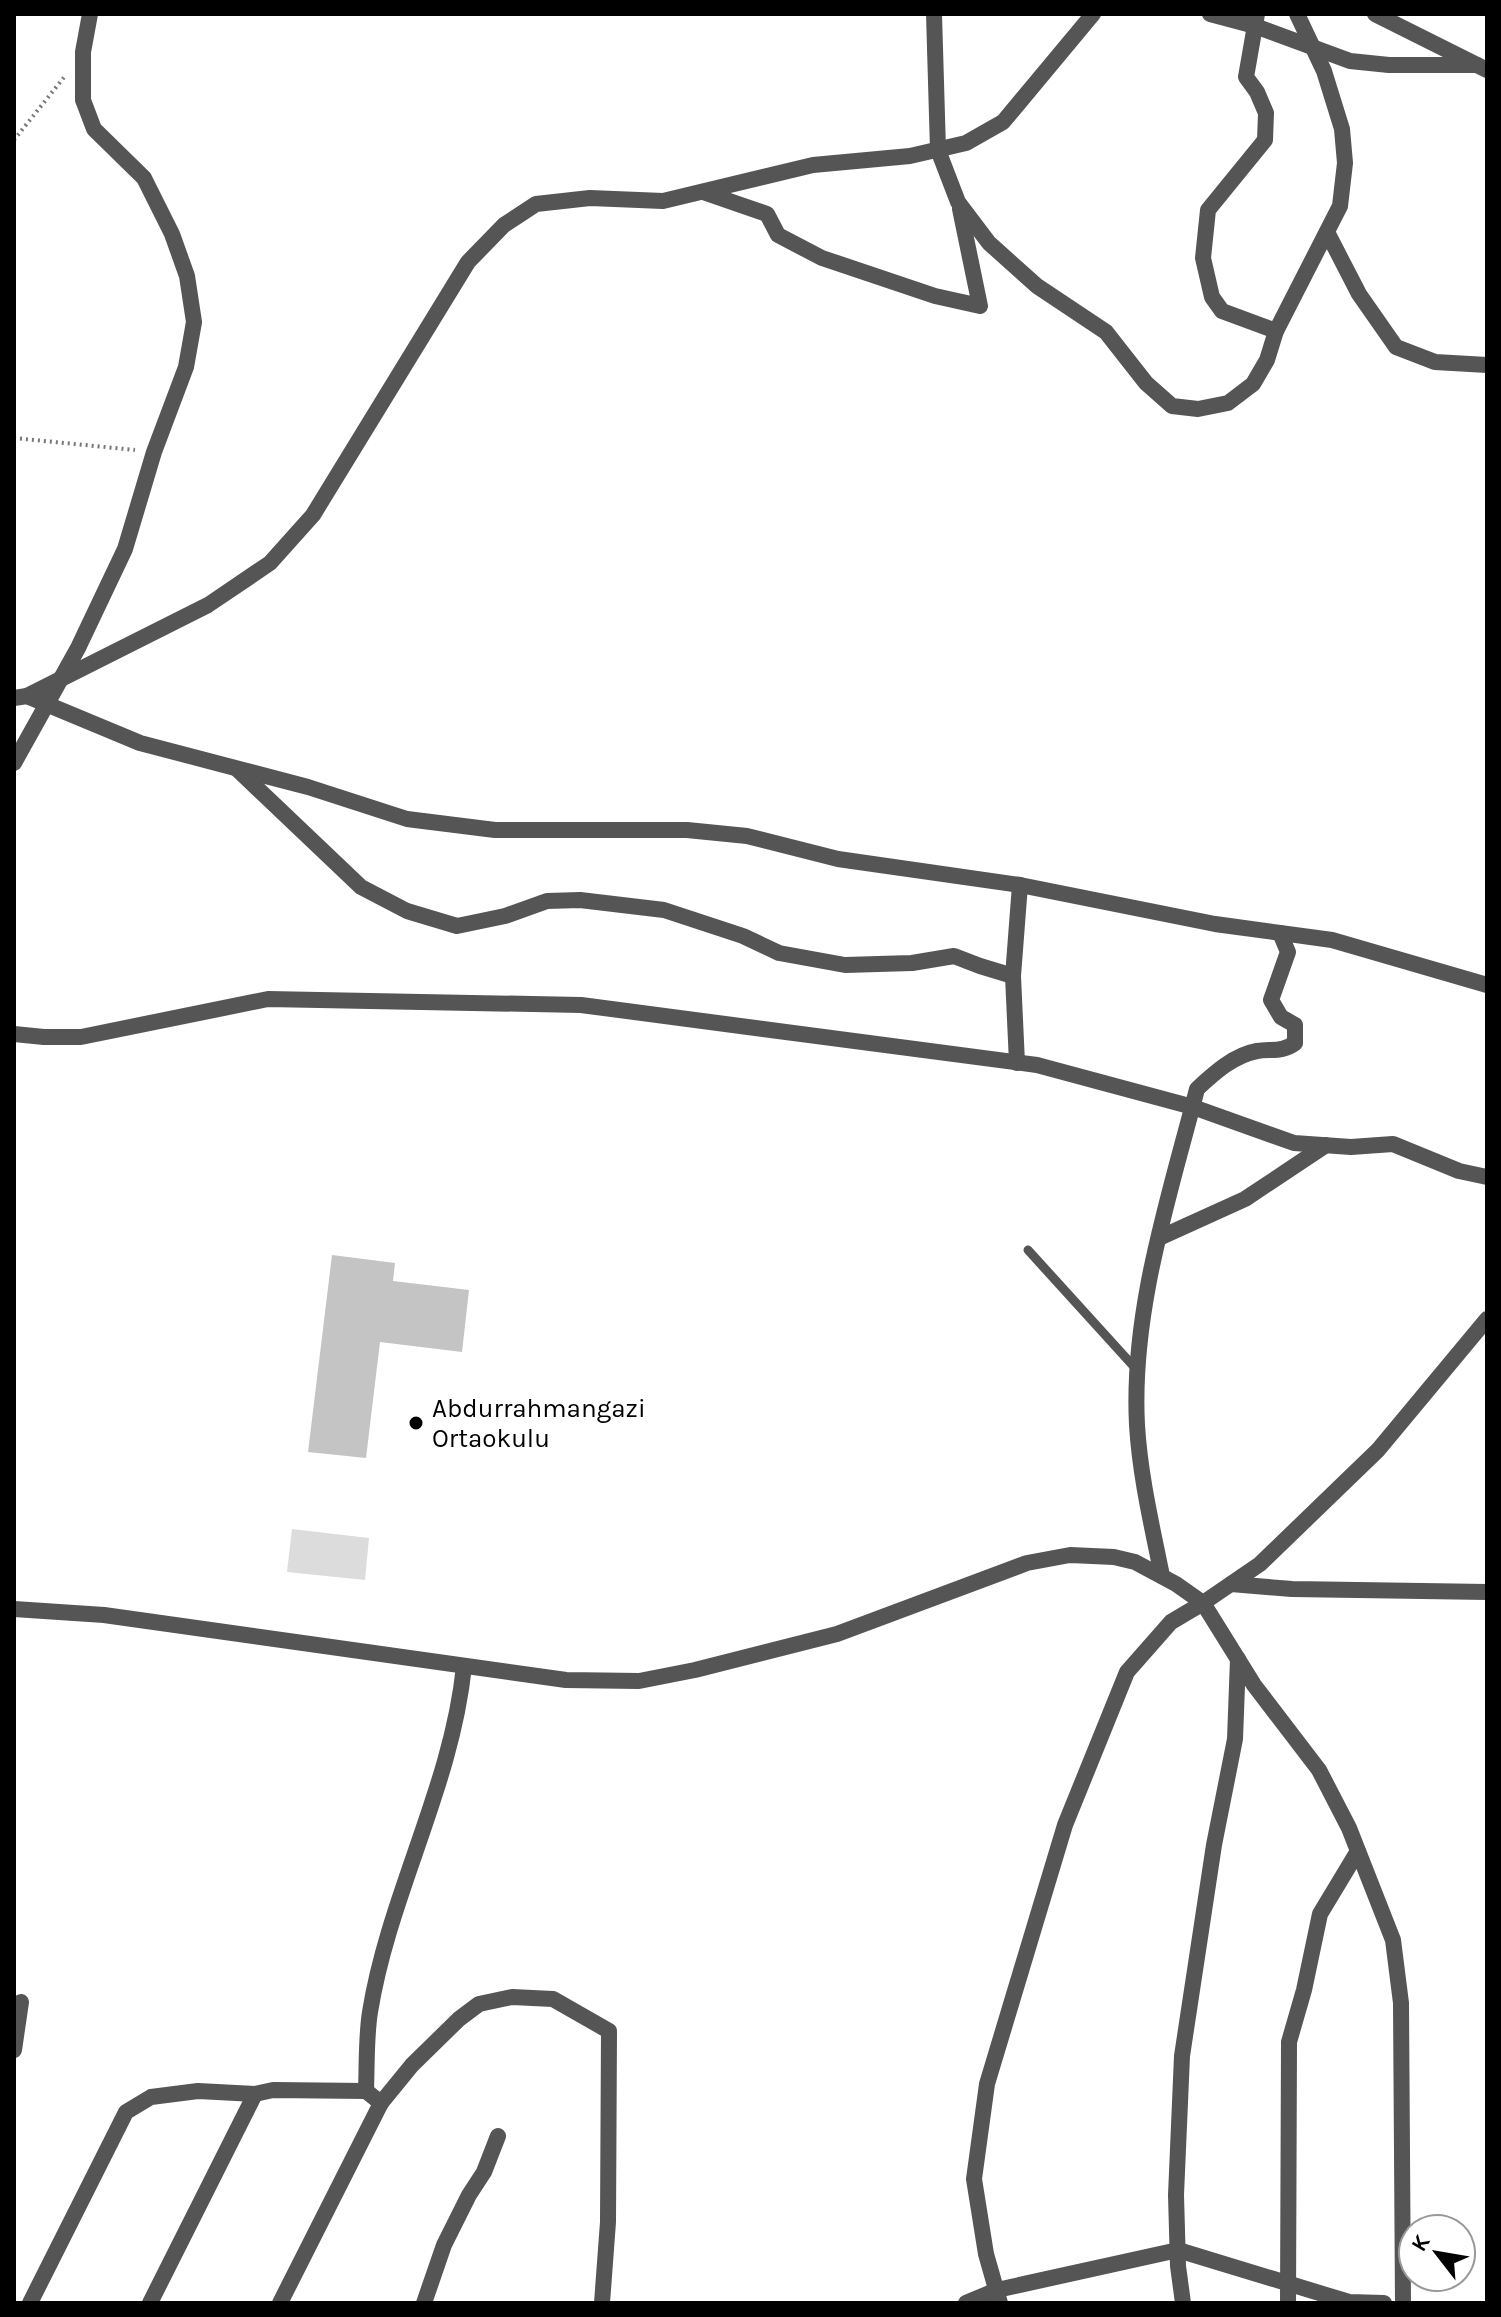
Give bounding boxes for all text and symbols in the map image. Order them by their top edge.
place label: Abdurrahmangazi Ortaokulu [432,1393,646,1454]
marker: Abdurrahmangazi Ortaokulu [407,1414,425,1432]
north arrow [1397,2213,1477,2293]
text: K [1406,2230,1436,2256]

